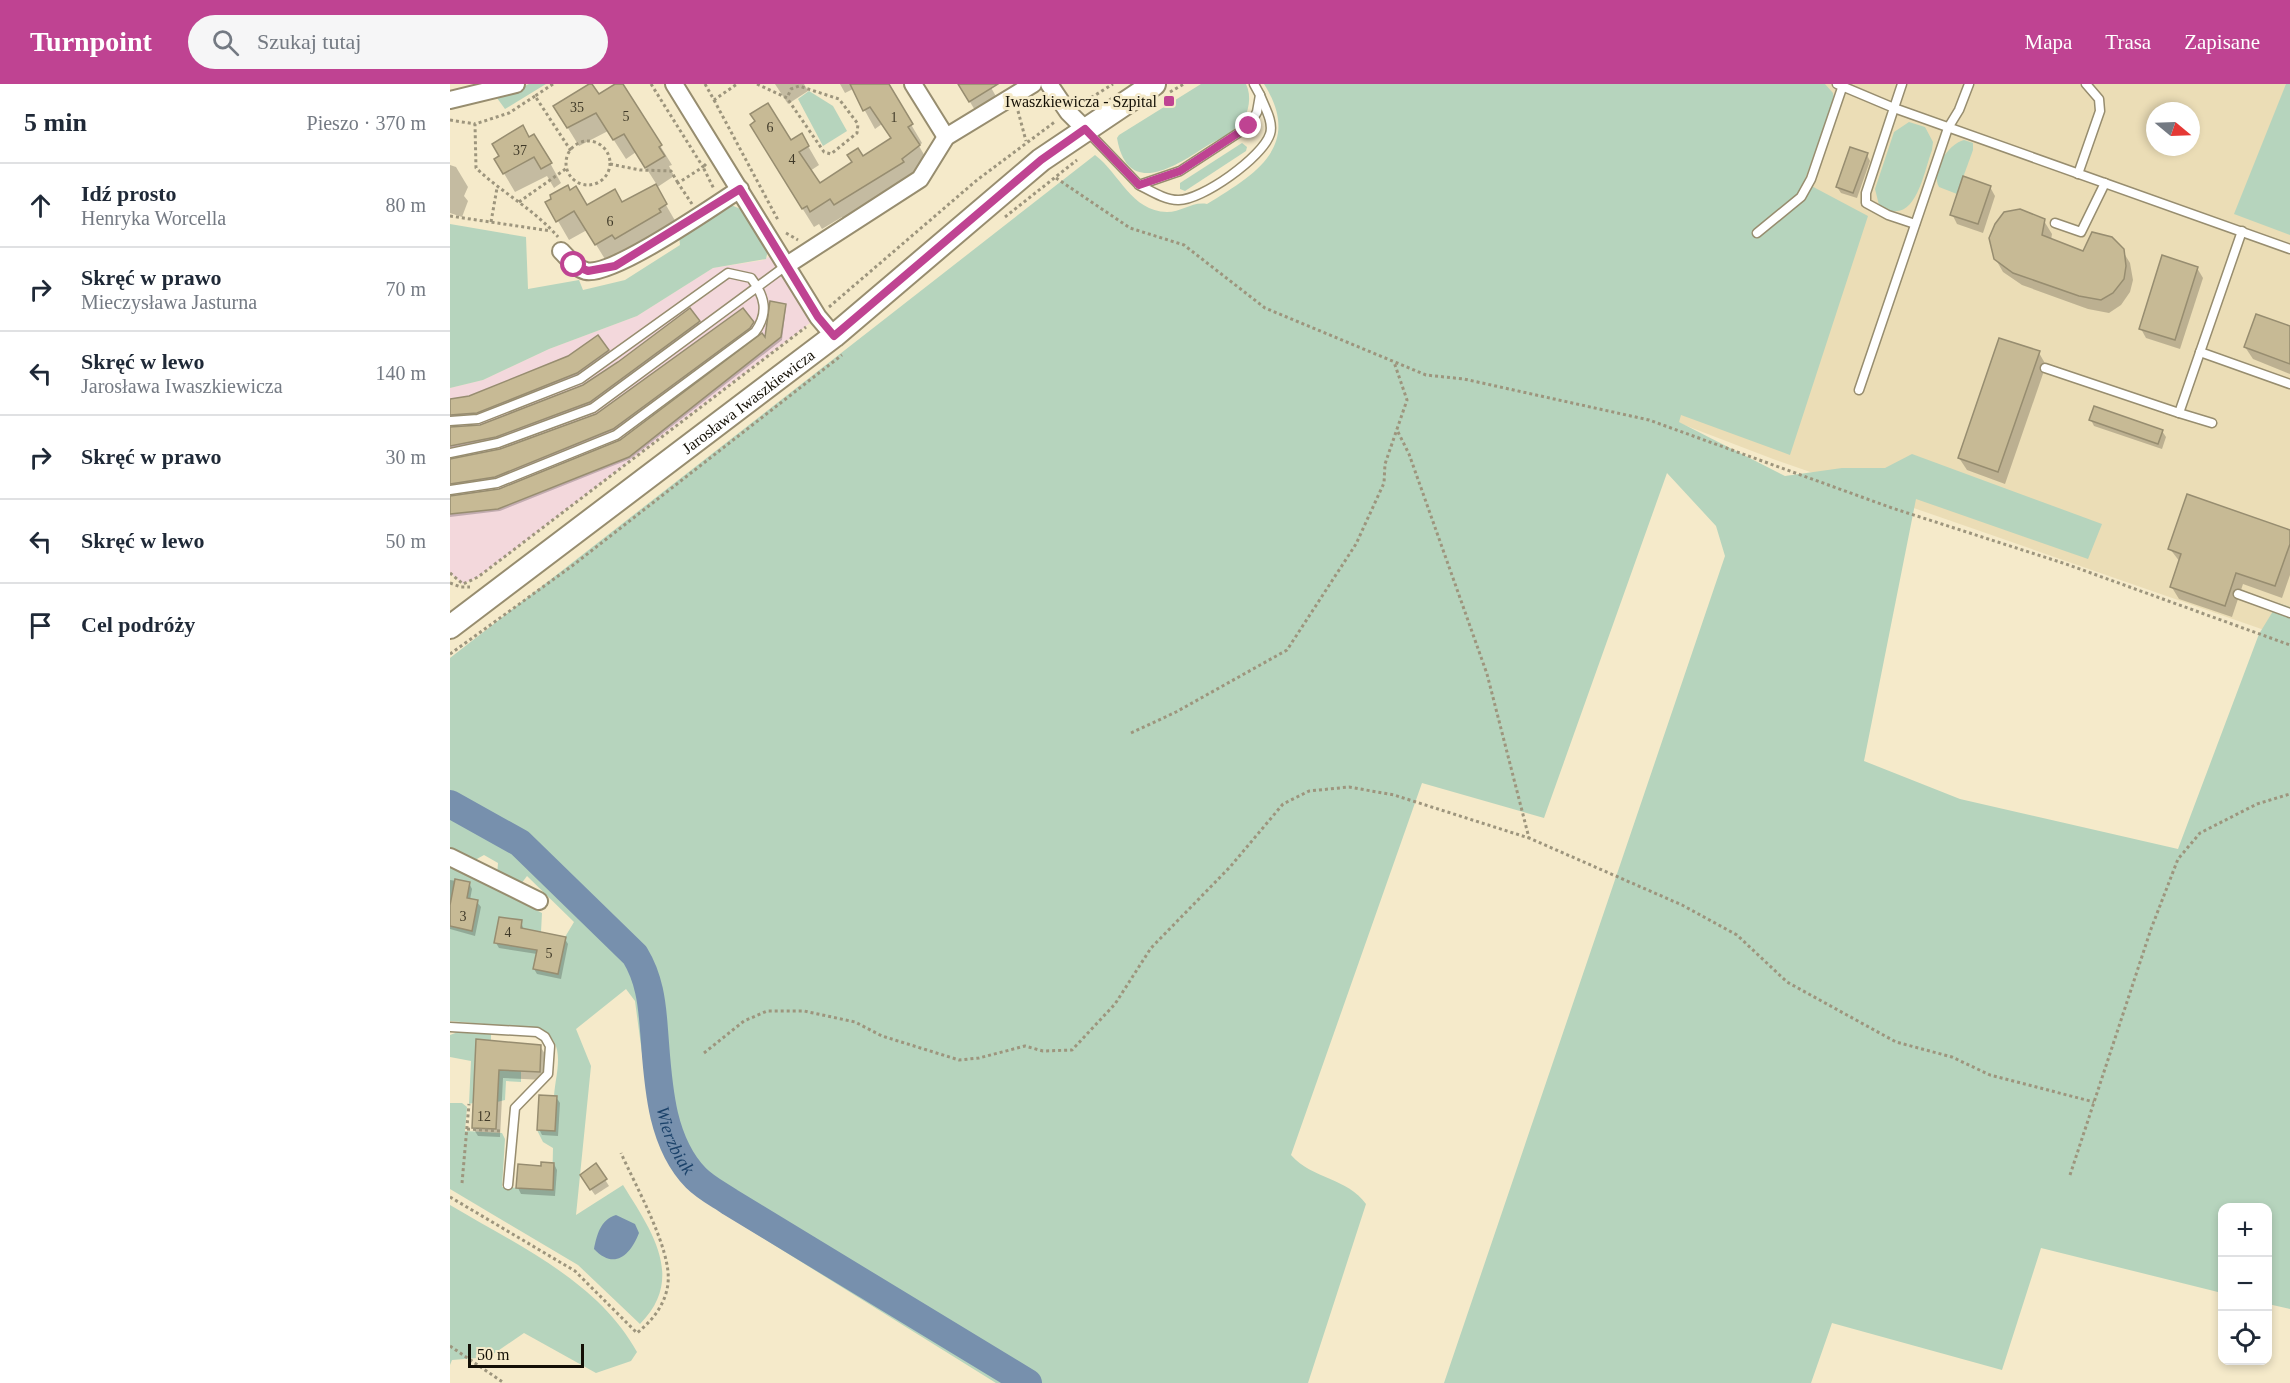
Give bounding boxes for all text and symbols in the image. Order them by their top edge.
search box [188,15,608,69]
text: Turnpoint [30,26,152,57]
icon: search [209,26,242,59]
text: Szukaj tutaj [257,29,361,54]
text: Mapa [2024,30,2072,54]
text: Trasa [2105,30,2151,54]
text: Zapisane [2184,30,2260,54]
place label: Iwaszkiewicza - Szpital [1005,93,1158,111]
marker: Iwaszkiewicza - Szpital [1162,94,1176,108]
house number: 35 [570,100,584,115]
north arrow [2146,102,2200,156]
text: 5 min [24,108,87,137]
house number: 5 [623,109,630,124]
house number: 1 [891,110,898,125]
text: Pieszo · 370 m [307,112,426,134]
route end [1235,112,1261,138]
house number: 6 [767,120,774,135]
house number: 37 [513,143,527,158]
house number: 4 [789,152,796,167]
text: Idź prosto [81,181,177,206]
icon: ahead [24,189,57,222]
text: 80 m [385,194,426,216]
text: Henryka Worcella [81,207,226,229]
house number: 6 [607,214,614,229]
route start [560,251,586,277]
text: Skręć w prawo [81,265,222,290]
icon: right [24,273,57,306]
text: 70 m [385,278,426,300]
text: Mieczysława Jasturna [81,291,257,313]
street label: Jarosława Iwaszkiewicza [679,346,818,457]
text: Skręć w lewo [81,349,204,374]
icon: left [24,357,57,390]
text: 140 m [375,362,426,384]
text: Jarosława Iwaszkiewicza [81,375,283,397]
icon: right [24,441,57,474]
text: Skręć w prawo [81,444,222,469]
text: 30 m [385,446,426,468]
icon: left [24,525,57,558]
text: Skręć w lewo [81,528,204,553]
text: 50 m [385,530,426,552]
icon: arrive [24,609,57,642]
text: Cel podróży [81,612,195,637]
house number: 3 [460,909,467,924]
house number: 4 [505,925,512,940]
house number: 5 [546,946,553,961]
water label: Wierzbiak [652,1104,699,1179]
house number: 12 [477,1109,491,1124]
map controls [2218,1203,2272,1365]
button: + [2218,1203,2272,1257]
button: − [2218,1257,2272,1311]
button: locate [2218,1311,2272,1365]
scale bar [468,1341,584,1368]
text: 50 m [477,1346,509,1363]

